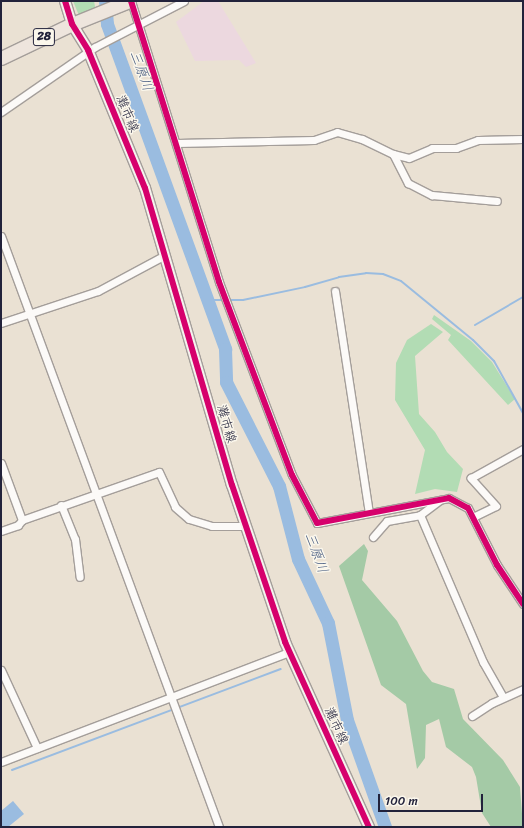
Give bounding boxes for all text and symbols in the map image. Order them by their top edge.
road number: 28 [32,27,56,47]
water label: 三原川 [126,48,156,94]
street label: 灘市線 [112,93,142,135]
street label: 灘市線 [213,403,239,445]
water label: 三原川 [301,530,331,576]
street label: 灘市線 [321,705,351,747]
scale bar [380,786,485,812]
text: 100 m [385,790,418,812]

